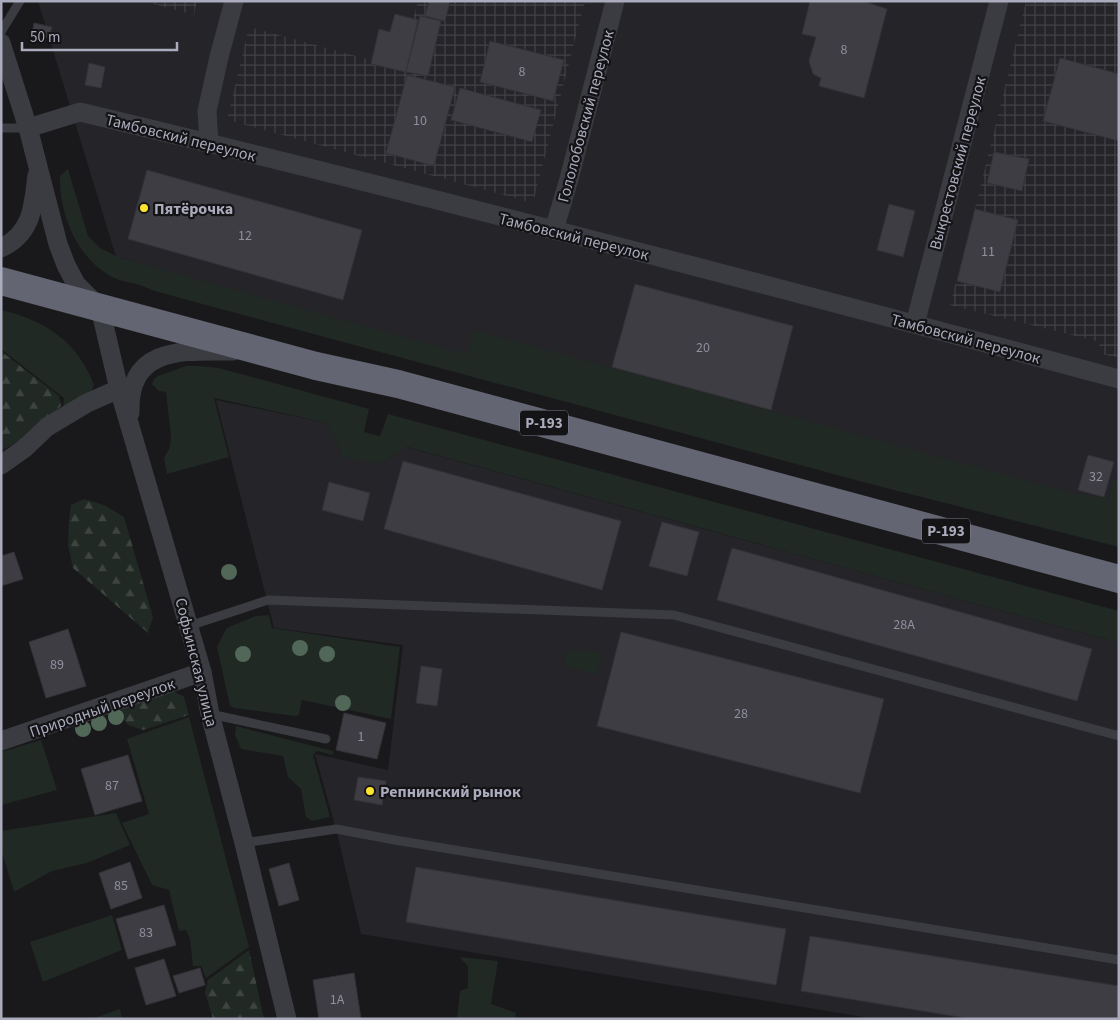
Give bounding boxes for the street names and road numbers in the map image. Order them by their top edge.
street label: Гололобовский переулок [552,28,620,205]
street label: Выкрестовский переулок [924,74,992,252]
street label: Тамбовский переулок [104,109,258,167]
street label: Тамбовский переулок [497,208,651,266]
street label: Тамбовский переулок [889,308,1043,370]
road number: Р-193 [520,410,568,436]
road number: Р-193 [922,518,970,544]
street label: Софьинская улица [169,596,223,729]
street label: Природный переулок [27,673,178,743]

